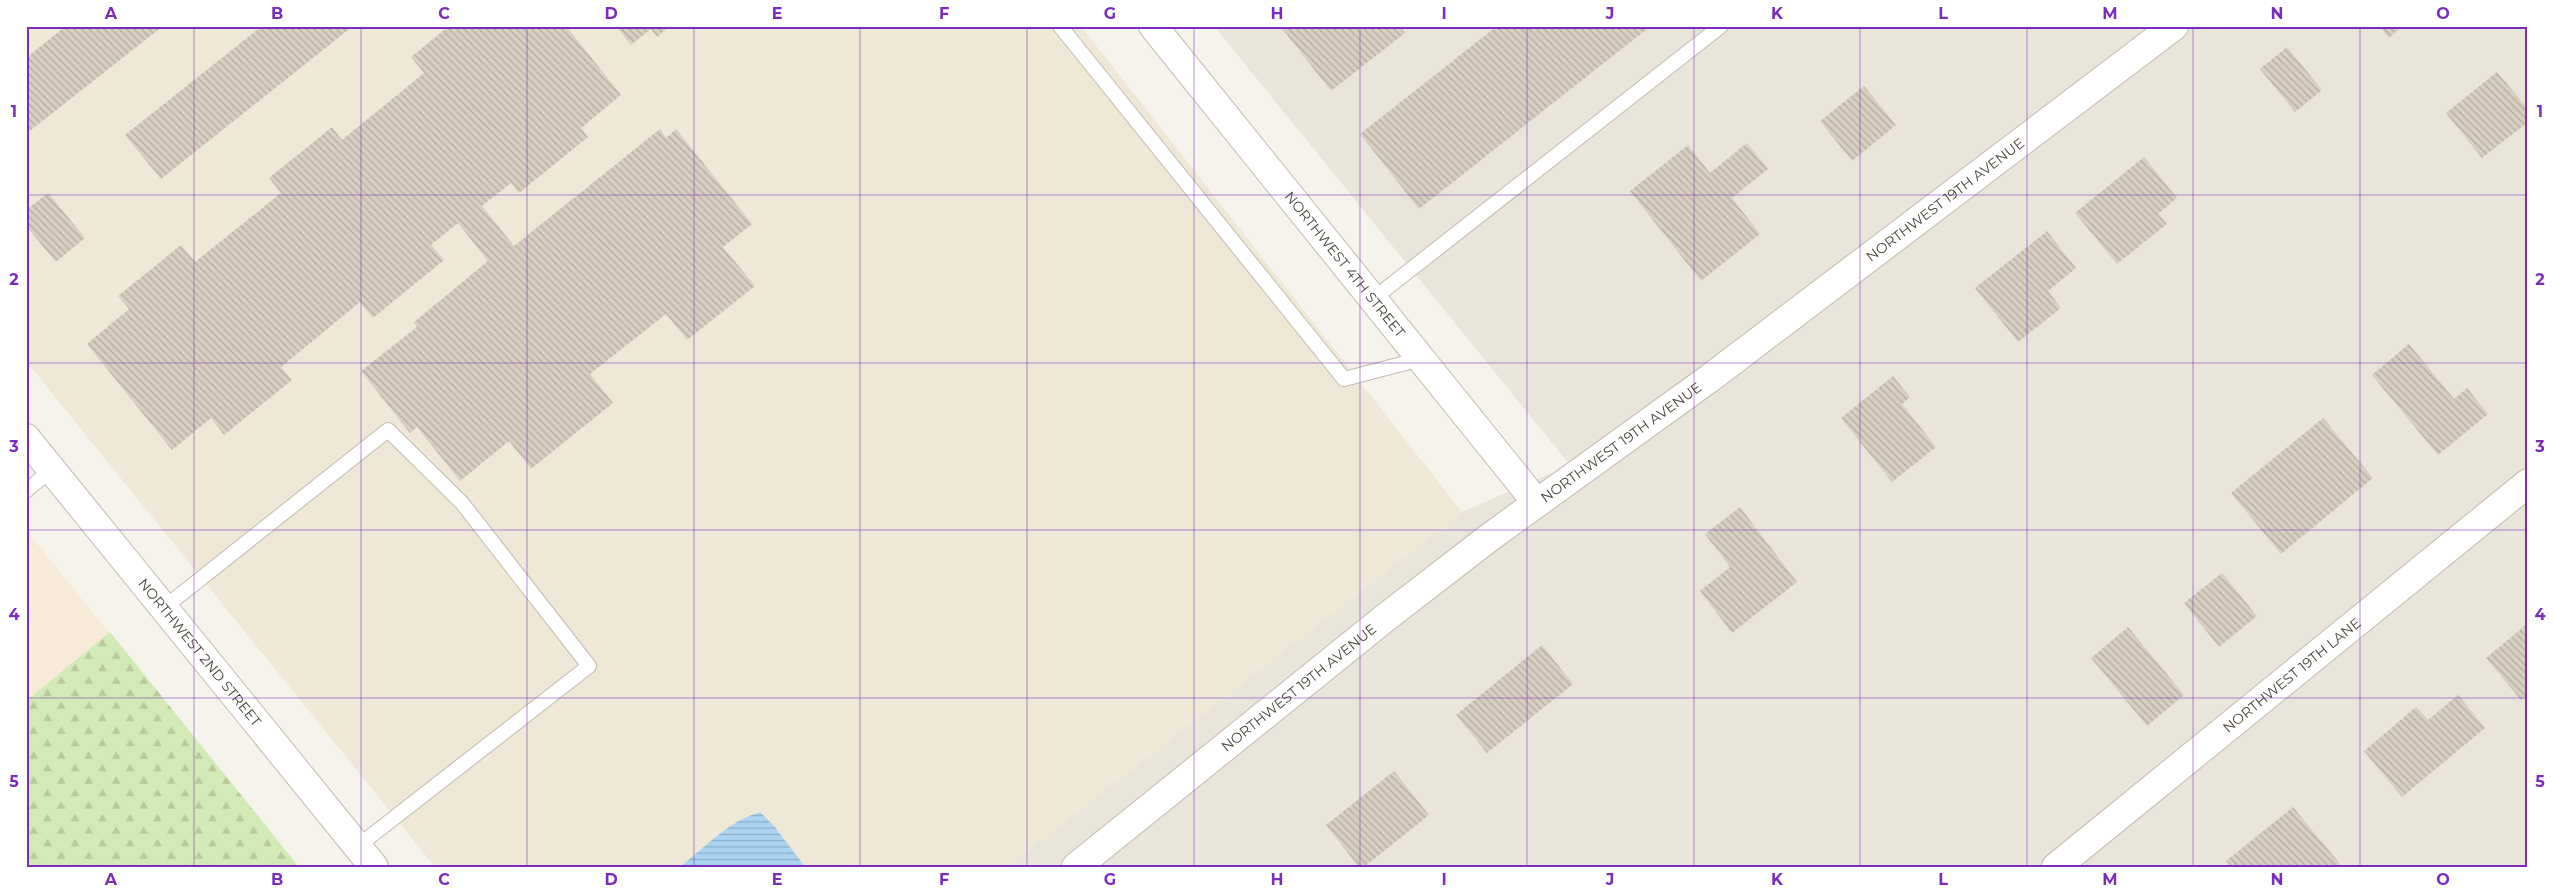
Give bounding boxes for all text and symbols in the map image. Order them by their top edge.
text: A [104,4,118,23]
text: B [271,4,283,23]
text: C [438,4,450,23]
text: D [604,4,618,23]
text: E [772,4,782,23]
text: F [939,4,949,23]
text: G [1104,4,1116,23]
text: H [1271,4,1283,23]
text: I [1441,4,1447,23]
text: J [1605,4,1614,23]
text: K [1771,4,1784,23]
text: L [1938,4,1948,23]
text: M [2102,4,2118,23]
text: N [2271,4,2283,23]
text: O [2436,4,2450,23]
text: 1 [11,102,17,121]
text: 1 [2537,102,2543,121]
street label: NORTHWEST 19TH AVENUE [1862,134,2028,265]
street label: NORTHWEST 4TH STREET [1281,188,1409,341]
text: 2 [9,270,19,289]
text: 2 [2535,270,2545,289]
street label: NORTHWEST 19TH AVENUE [1537,378,1705,507]
text: 3 [8,437,19,456]
text: 3 [2534,437,2545,456]
street label: NORTHWEST 2ND STREET [135,575,265,730]
text: 4 [8,605,20,624]
text: 4 [2534,605,2546,624]
street label: NORTHWEST 19TH LANE [2219,614,2365,737]
street label: NORTHWEST 19TH AVENUE [1217,620,1380,755]
text: 5 [9,772,19,791]
text: 5 [2535,772,2545,791]
text: A [104,870,118,889]
text: B [271,870,283,889]
text: C [438,870,450,889]
text: D [604,870,618,889]
text: E [772,870,782,889]
text: F [939,870,949,889]
text: G [1104,870,1116,889]
text: H [1271,870,1283,889]
text: I [1441,870,1447,889]
text: J [1605,870,1614,889]
text: K [1771,870,1784,889]
text: L [1938,870,1948,889]
text: M [2102,870,2118,889]
text: N [2271,870,2283,889]
text: O [2436,870,2450,889]

